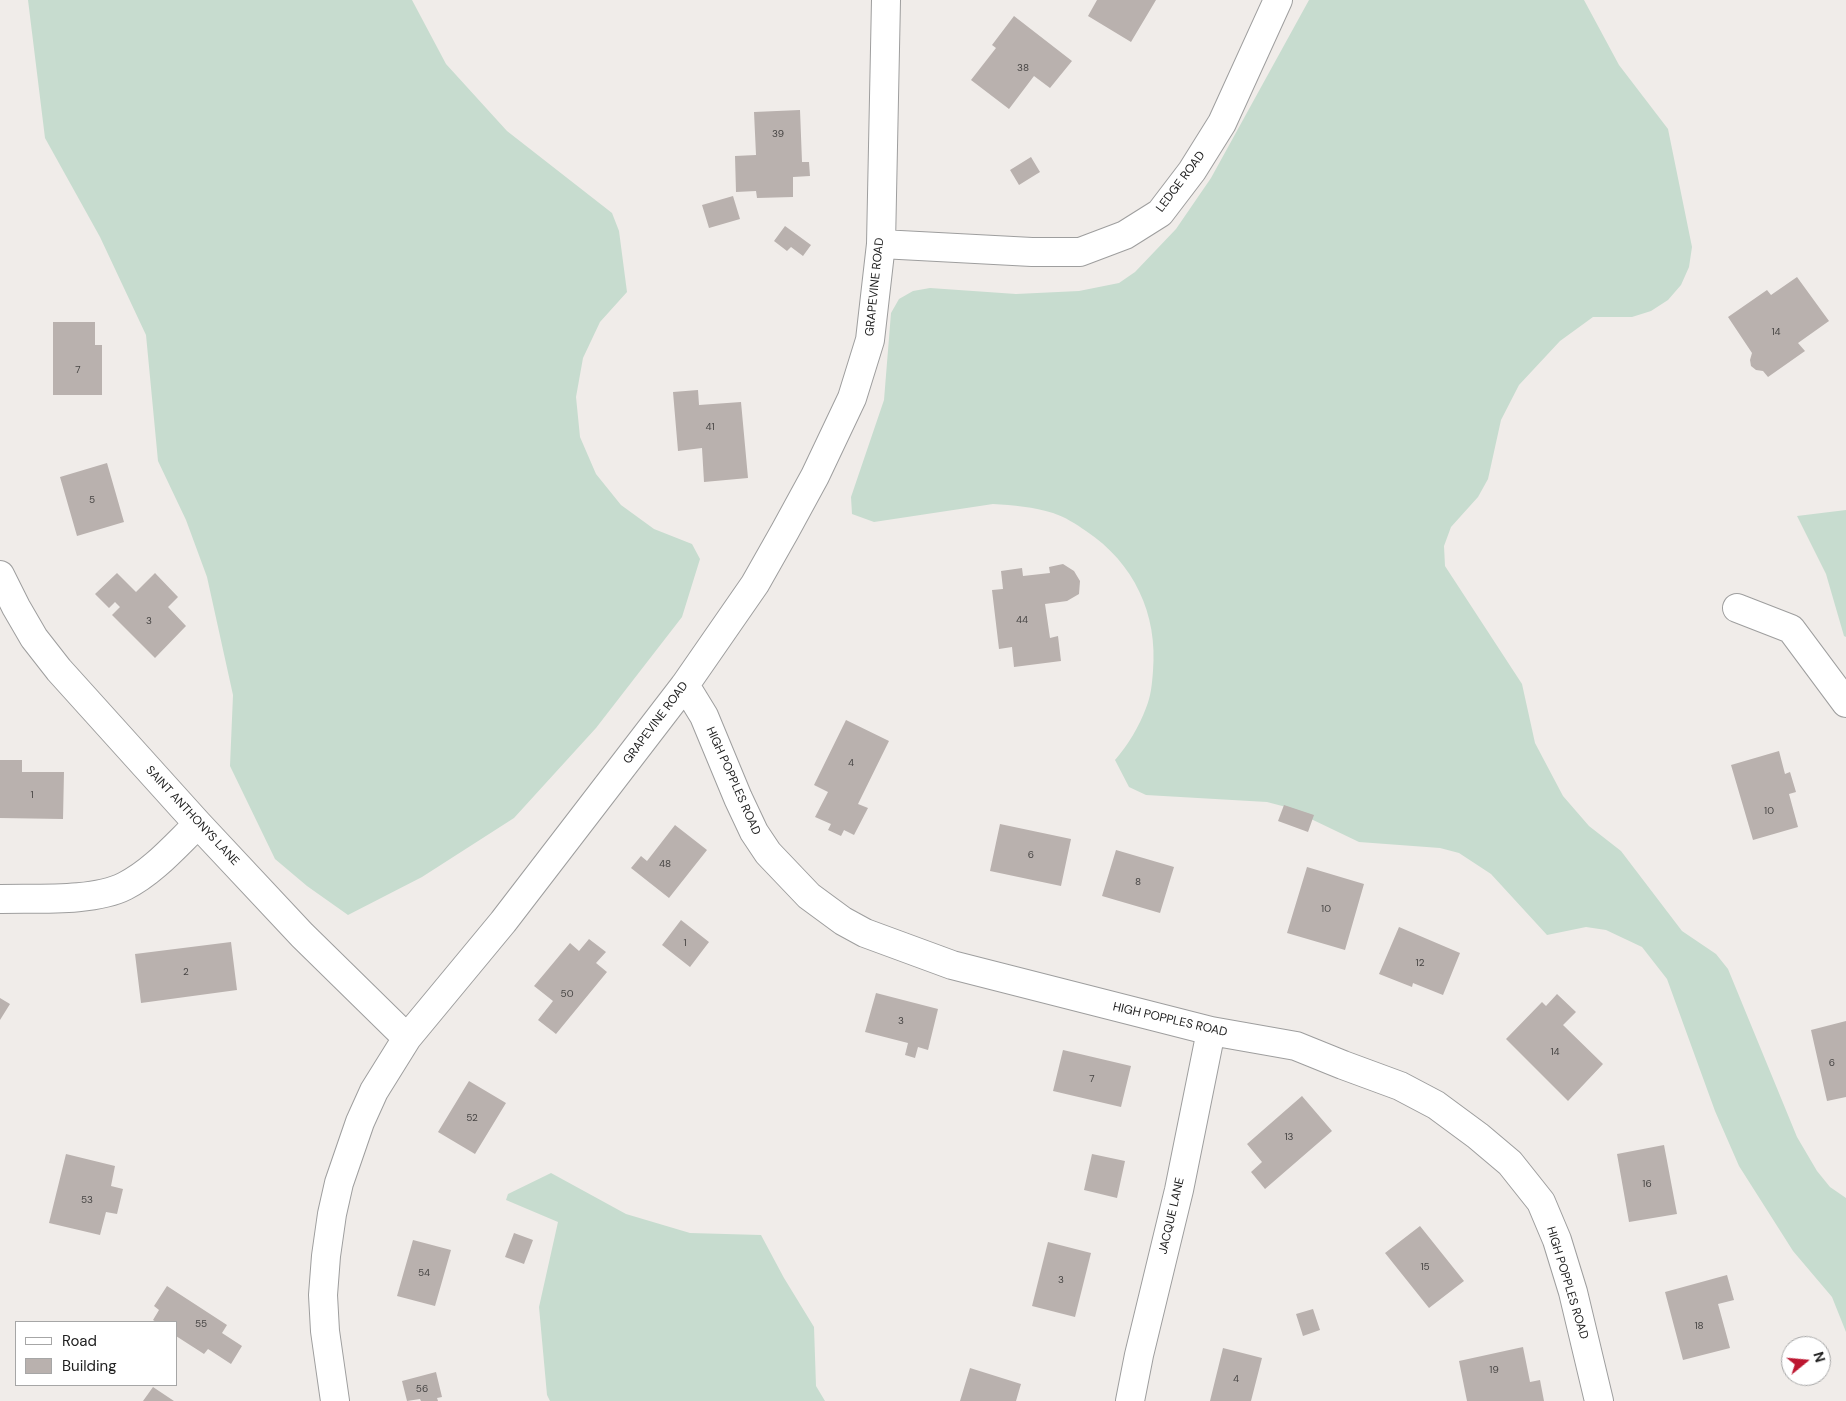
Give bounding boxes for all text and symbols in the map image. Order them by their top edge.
house number: 38 [1017,62,1029,74]
house number: 39 [772,128,784,140]
street label: LEDGE ROAD [1153,149,1209,215]
street label: GRAPEVINE ROAD [863,237,887,337]
house number: 14 [1771,326,1781,338]
house number: 7 [75,364,81,376]
house number: 41 [705,421,715,433]
house number: 5 [89,494,95,506]
house number: 44 [1016,614,1028,626]
house number: 3 [146,615,152,627]
street label: GRAPEVINE ROAD [620,679,692,767]
street label: HIGH POPPLES ROAD [703,725,763,837]
house number: 4 [848,757,854,769]
street label: SAINT ANTHONYS LANE [142,763,242,869]
house number: 1 [30,789,34,801]
house number: 10 [1764,805,1774,817]
house number: 6 [1028,849,1034,861]
house number: 48 [659,858,671,870]
house number: 8 [1135,876,1141,888]
house number: 10 [1321,903,1331,915]
house number: 1 [683,937,687,949]
house number: 12 [1416,957,1424,969]
house number: 2 [183,966,189,978]
house number: 50 [561,988,573,1000]
street label: HIGH POPPLES ROAD [1111,1000,1229,1040]
house number: 3 [898,1015,904,1027]
house number: 14 [1550,1046,1560,1058]
house number: 6 [1829,1057,1835,1069]
house number: 7 [1089,1073,1095,1085]
house number: 52 [466,1112,478,1124]
house number: 13 [1284,1131,1294,1143]
street label: JACQUE LANE [1156,1176,1188,1256]
house number: 16 [1642,1178,1652,1190]
house number: 53 [81,1194,93,1206]
street label: HIGH POPPLES ROAD [1543,1225,1591,1341]
house number: 15 [1420,1261,1430,1273]
house number: 54 [418,1267,430,1279]
house number: 3 [1058,1274,1064,1286]
house number: 55 [195,1318,207,1330]
house number: 18 [1694,1320,1704,1332]
legend [15,1321,178,1386]
text: Road [62,1331,97,1351]
north arrow [1781,1336,1831,1386]
text: N [1809,1349,1829,1364]
text: Building [62,1356,117,1376]
house number: 19 [1489,1364,1499,1376]
house number: 4 [1233,1373,1239,1385]
house number: 56 [416,1383,428,1395]

